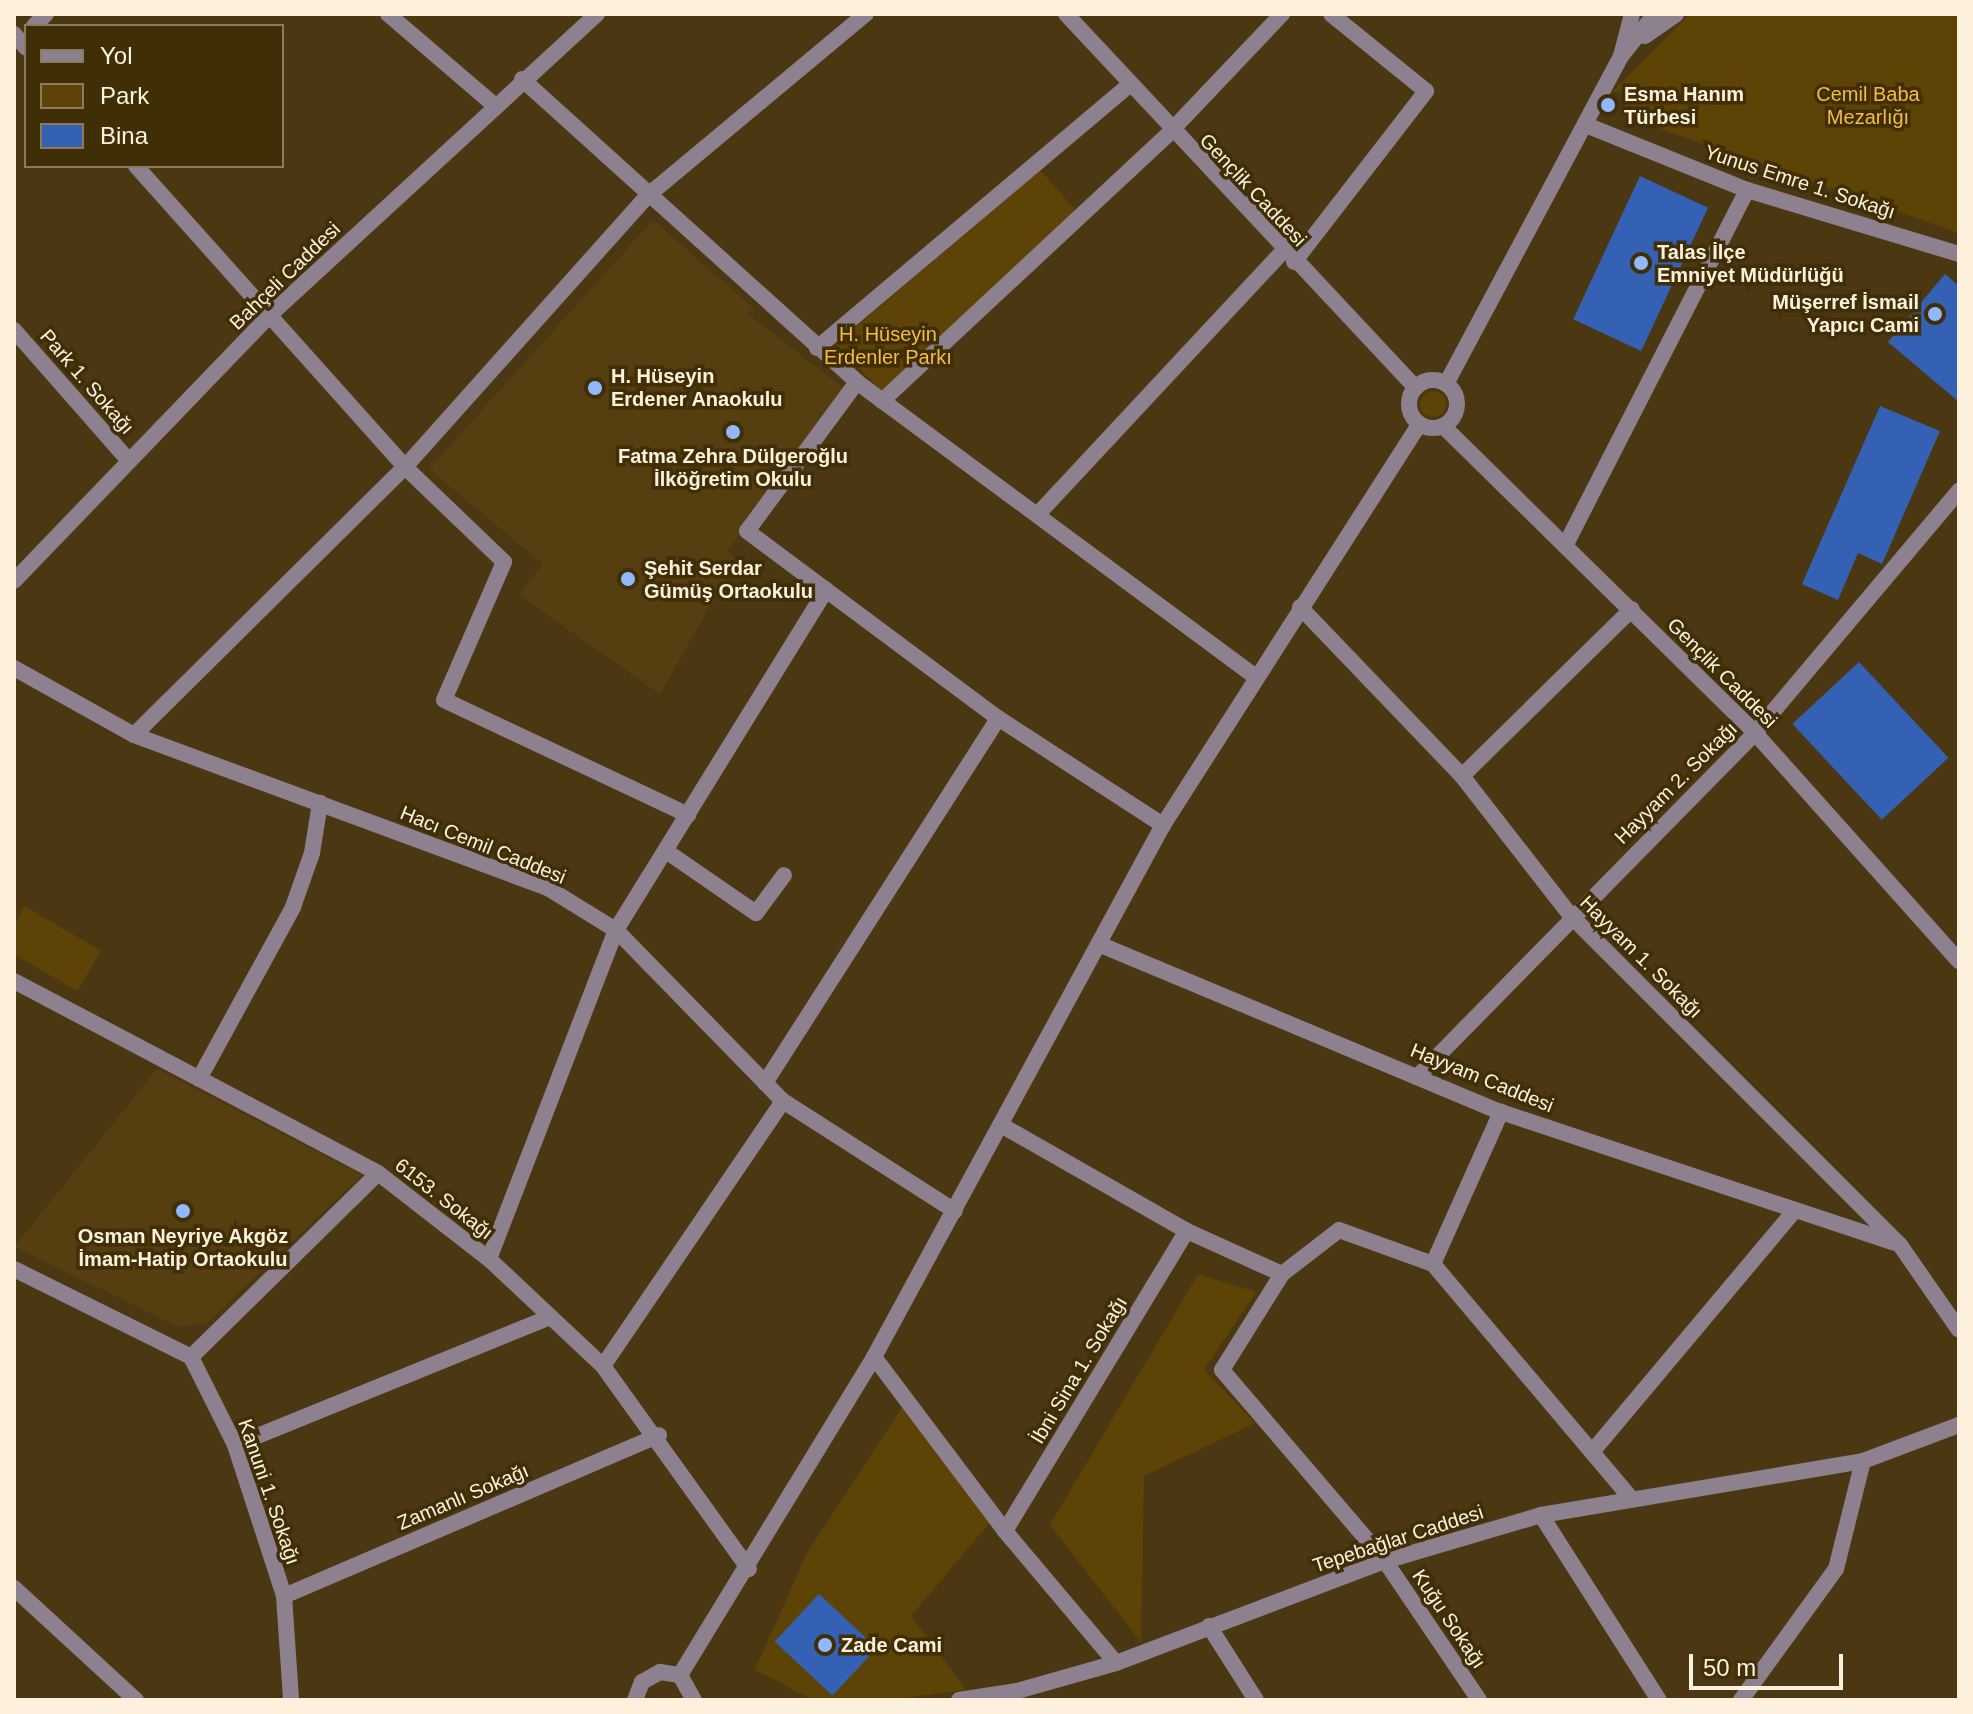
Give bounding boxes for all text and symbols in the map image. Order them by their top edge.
legend [24,24,284,168]
text: Yol [100,42,132,69]
text: Park [100,82,149,109]
place label: Esma Hanım Türbesi [1624,82,1744,129]
park label: Cemil Baba Mezarlığı [1816,82,1920,129]
marker: Esma Hanım Türbesi [1599,96,1617,114]
text: Bina [100,122,148,149]
street label: Gençlik Caddesi [1195,129,1311,251]
street label: Yunus Emre 1. Sokağı [1702,140,1898,224]
street label: Bahçeli Caddesi [225,217,345,335]
place label: Talas İlçe Emniyet Müdürlüğü [1657,240,1844,287]
marker: Talas İlçe Emniyet Müdürlüğü [1632,254,1650,272]
place label: Müşerref İsmail Yapıcı Cami [1772,290,1919,337]
marker: Müşerref İsmail Yapıcı Cami [1926,305,1944,323]
park label: H. Hüseyin Erdenler Parkı [824,323,952,370]
street label: Park 1. Sokağı [35,325,139,439]
place label: H. Hüseyin Erdener Anaokulu [611,364,783,411]
marker: H. Hüseyin Erdener Anaokulu [586,379,604,397]
marker: Fatma Zehra Dülgeroğlu İlköğretim Okulu [724,423,742,441]
place label: Fatma Zehra Dülgeroğlu İlköğretim Okulu [618,444,848,491]
place label: Şehit Serdar Gümüş Ortaokulu [644,556,813,603]
marker: Şehit Serdar Gümüş Ortaokulu [619,570,637,588]
street label: Gençlik Caddesi [1662,613,1782,733]
street label: Hayyam 2. Sokağı [1610,717,1742,849]
street label: Hacı Cemil Caddesi [397,801,569,889]
street label: Hayyam 1. Sokağı [1575,891,1707,1023]
street label: Hayyam Caddesi [1407,1038,1557,1118]
street label: 6153. Sokağı [390,1153,498,1245]
marker: Osman Neyriye Akgöz İmam-Hatip Ortaokulu [174,1202,192,1220]
place label: Osman Neyriye Akgöz İmam-Hatip Ortaokulu [77,1224,289,1271]
street label: İbni Sina 1. Sokağı [1025,1292,1133,1448]
street label: Kanuni 1. Sokağı [233,1416,305,1568]
street label: Zamanlı Sokağı [394,1459,532,1535]
street label: Tepebağlar Caddesi [1310,1500,1486,1578]
street label: Kuğu Sokağı [1407,1565,1491,1673]
place label: Zade Cami [841,1633,942,1657]
marker: Zade Cami [816,1636,834,1654]
scale bar [1693,1638,1847,1688]
text: 50 m [1703,1654,1756,1681]

